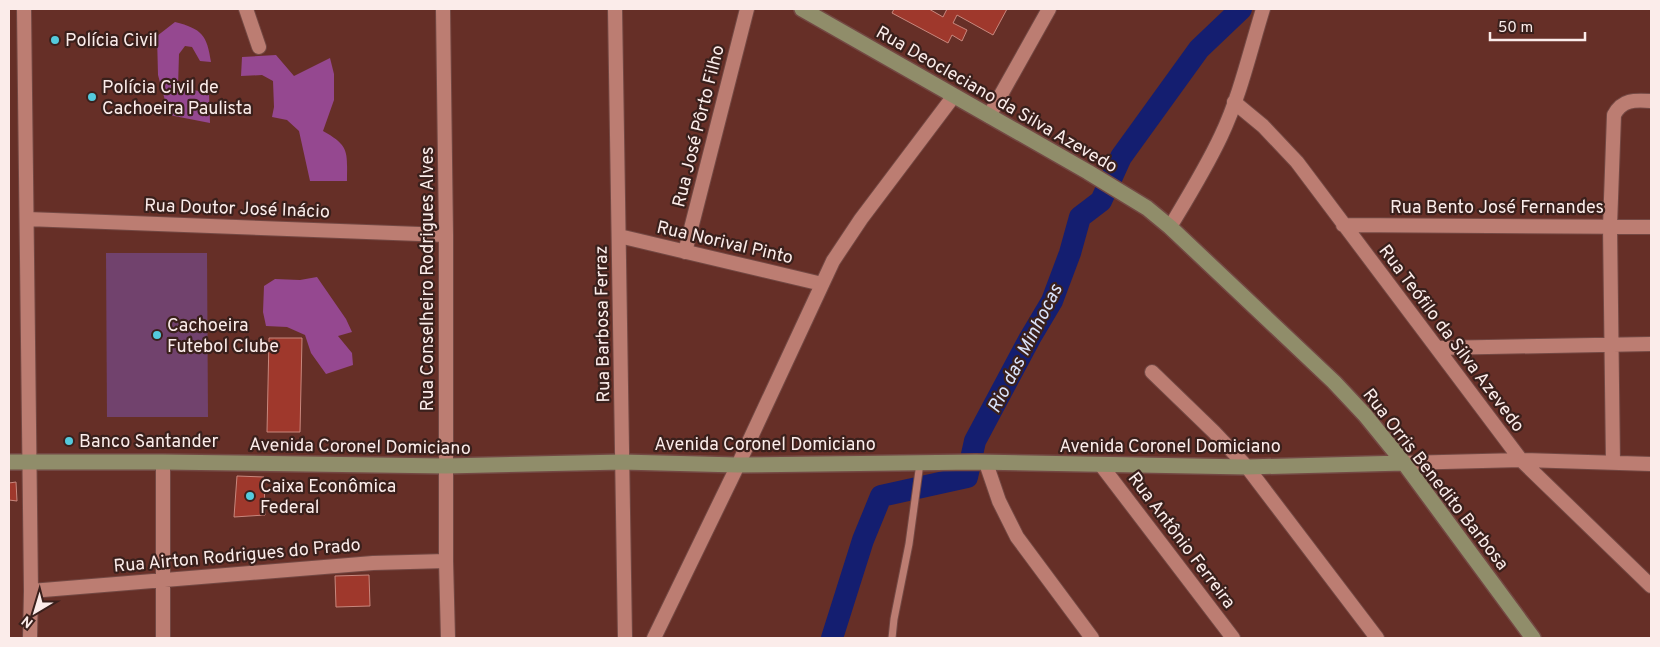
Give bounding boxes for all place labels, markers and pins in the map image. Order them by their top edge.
place label: Polícia Civil [65,30,158,53]
marker: Polícia Civil [49,34,61,46]
place label: Polícia Civil de Cachoeira Paulista [102,77,252,121]
marker: Polícia Civil de Cachoeira Paulista [86,91,98,103]
place label: Cachoeira Futebol Clube [167,315,279,359]
marker: Cachoeira Futebol Clube [151,329,163,341]
place label: Banco Santander [79,431,219,454]
marker: Banco Santander [63,435,75,447]
place label: Caixa Econômica Federal [260,476,396,520]
marker: Caixa Econômica Federal [244,490,256,502]

